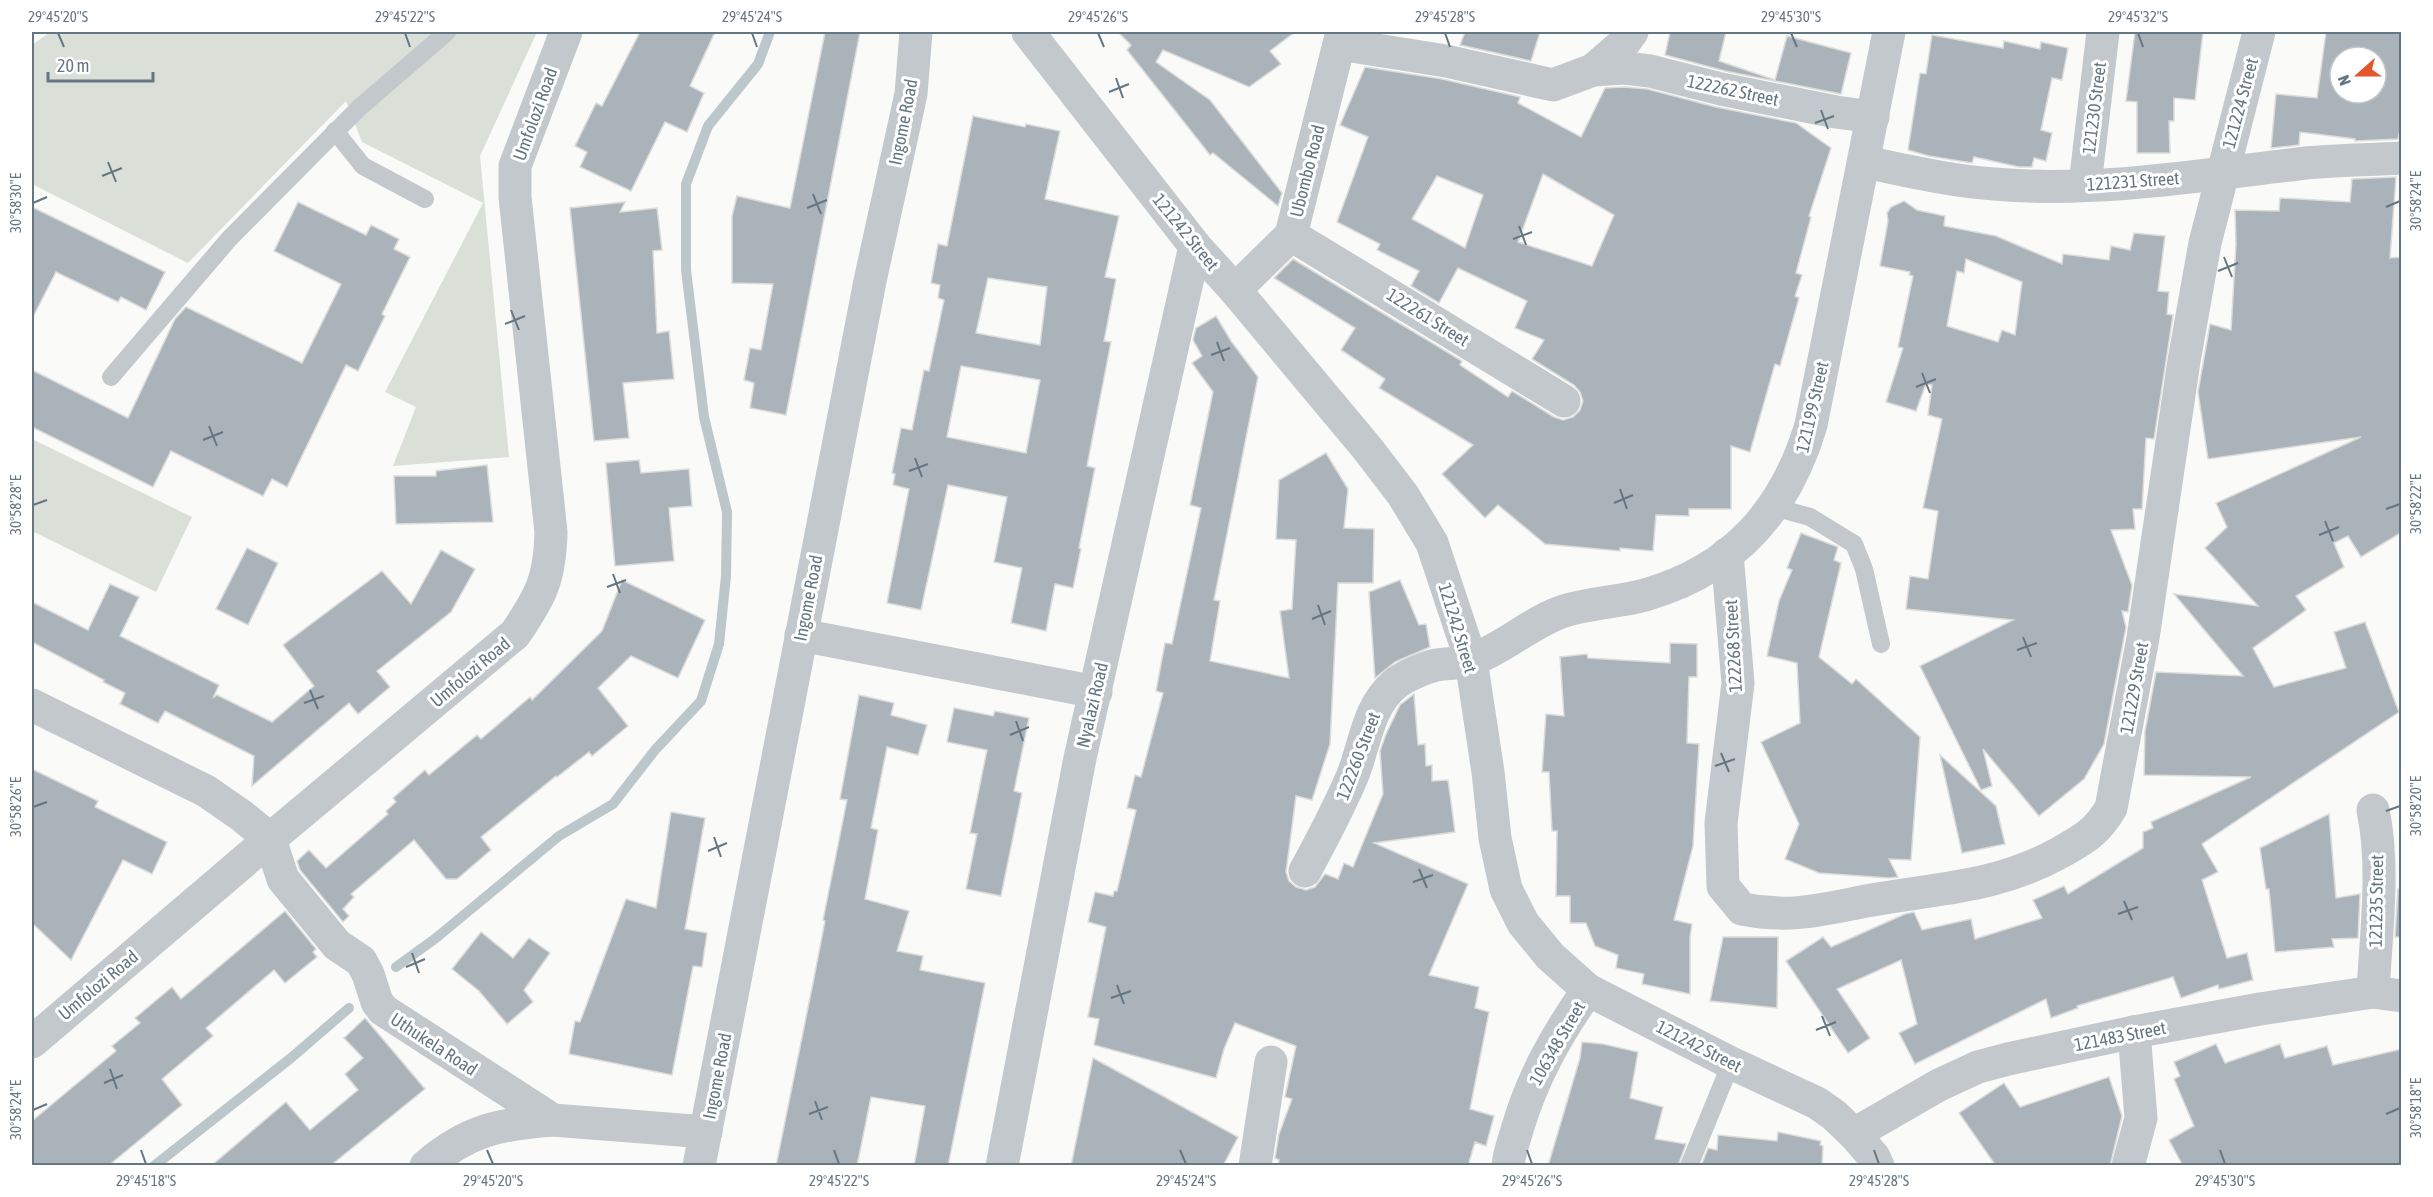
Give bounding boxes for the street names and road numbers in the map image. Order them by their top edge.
street label: 121224 Street [2218,56,2262,150]
street label: 121230 Street [2078,61,2110,155]
street label: Umfolozi Road [508,65,562,163]
street label: 122262 Street [1685,70,1781,110]
street label: Ingome Road [884,77,922,167]
street label: Ubombo Road [1285,123,1329,219]
street label: 121231 Street [2086,167,2180,195]
street label: 121242 Street [1149,189,1223,275]
street label: 122261 Street [1383,284,1473,350]
street label: 121199 Street [1791,359,1833,455]
street label: Ingome Road [789,553,827,643]
street label: 121242 Street [1434,581,1482,675]
street label: 122268 Street [1720,599,1746,693]
street label: Umfolozi Road [426,633,514,711]
street label: 121229 Street [2116,641,2152,735]
street label: Nyalazi Road [1072,660,1112,750]
street label: 122260 Street [1332,709,1384,803]
street label: 121235 Street [2365,854,2387,948]
street label: Umfolozi Road [54,946,142,1024]
street label: 106348 Street [1525,998,1589,1088]
street label: Uthukela Road [387,1008,481,1080]
street label: 121242 Street [1653,1016,1745,1076]
street label: 121483 Street [2072,1017,2168,1055]
street label: Ingome Road [698,1031,736,1121]

